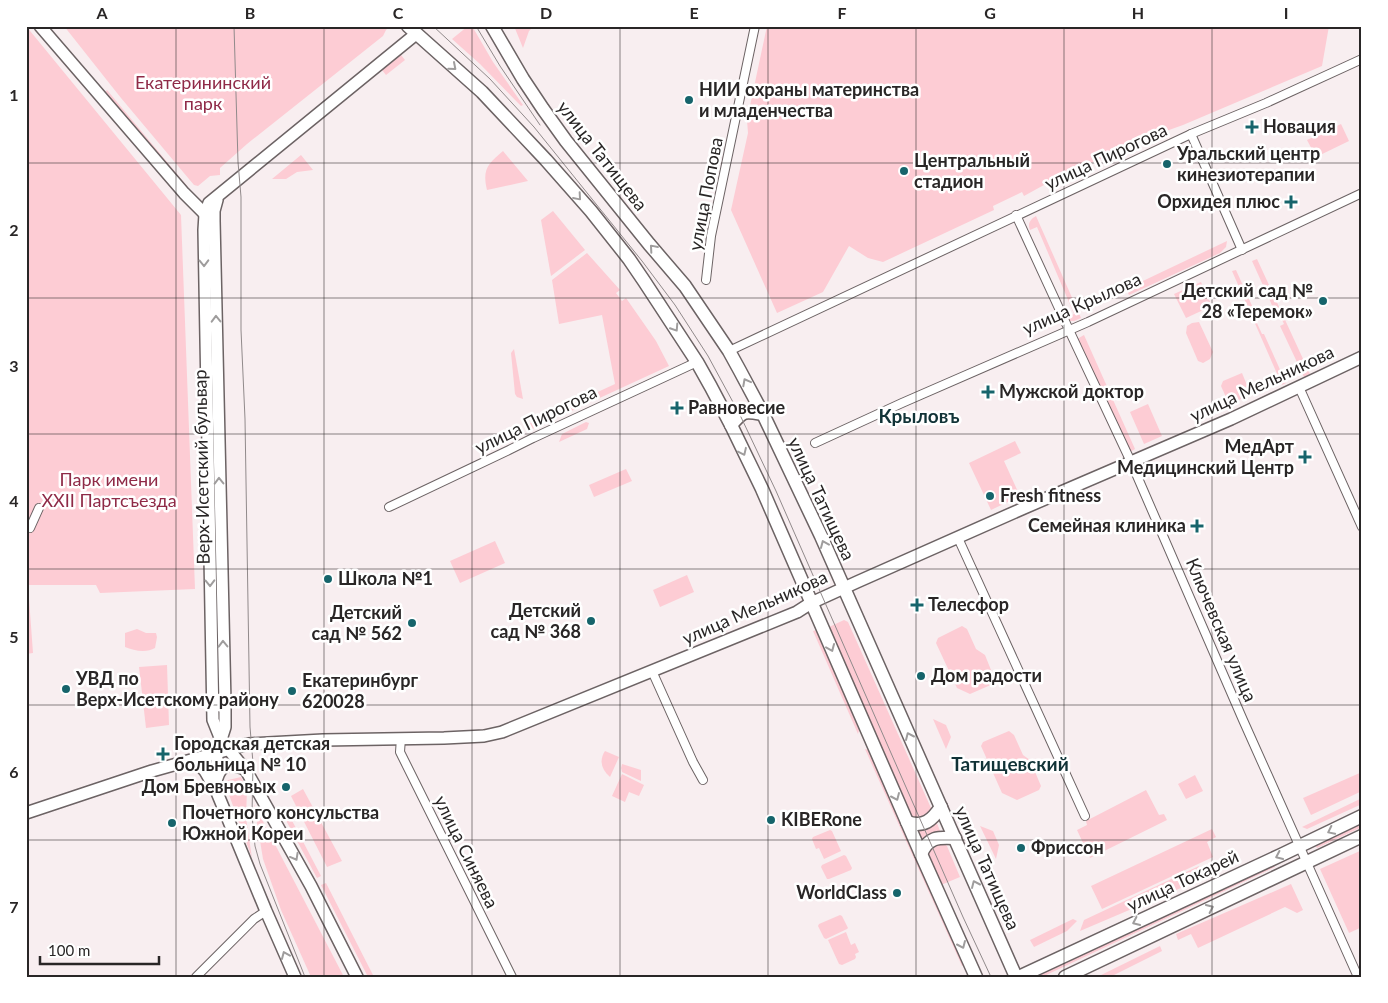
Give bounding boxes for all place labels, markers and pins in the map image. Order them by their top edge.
place label: НИИ охраны материнства и младенчества [699,78,919,121]
marker: НИИ охраны материнства и младенчества [683,94,695,106]
place label: Новация [1263,115,1336,137]
marker: Новация [1245,120,1259,134]
place label: Уральский центр кинезиотерапии [1176,142,1320,185]
place label: Центральный стадион [914,149,1030,192]
marker: Уральский центр кинезиотерапии [1161,158,1173,170]
marker: Центральный стадион [898,165,910,177]
place label: Орхидея плюс [1157,190,1280,212]
marker: Орхидея плюс [1284,195,1298,209]
place label: Детский сад № 28 «Теремок» [1182,279,1313,322]
marker: Детский сад № 28 «Теремок» [1317,295,1329,307]
place label: Мужской доктор [999,380,1144,402]
marker: Мужской доктор [981,385,995,399]
place label: Равновесие [688,396,785,418]
marker: Равновесие [670,401,684,415]
place label: МедАрт Медицинский Центр [1117,435,1295,478]
marker: МедАрт Медицинский Центр [1298,450,1312,464]
place label: Fresh fitness [1000,484,1101,506]
marker: Fresh fitness [984,490,996,502]
place label: Семейная клиника [1028,514,1186,536]
marker: Семейная клиника [1190,519,1204,533]
place label: Школа №1 [338,567,433,589]
marker: Школа №1 [322,573,334,585]
place label: Телесфор [928,593,1009,615]
marker: Телесфор [910,598,924,612]
place label: Детский сад № 368 [491,599,581,642]
place label: Детский сад № 562 [312,601,402,644]
marker: Детский сад № 368 [585,615,597,627]
marker: Детский сад № 562 [406,617,418,629]
place label: Дом радости [931,664,1042,686]
place label: УВД по Верх-Исетскому району [75,667,279,710]
place label: Екатеринбург 620028 [302,669,418,712]
marker: Дом радости [915,670,927,682]
marker: УВД по Верх-Исетскому району [60,683,72,695]
marker: Екатеринбург 620028 [286,685,298,697]
place label: Городская детская больница № 10 [174,732,330,775]
marker: Городская детская больница № 10 [156,747,170,761]
place label: Дом Бревновых [142,775,277,797]
marker: Дом Бревновых [280,781,292,793]
place label: Почетного консульства Южной Кореи [182,801,379,844]
place label: KIBERone [781,808,862,830]
marker: KIBERone [765,814,777,826]
marker: Почетного консульства Южной Кореи [166,817,178,829]
place label: Фриссон [1031,836,1104,858]
marker: Фриссон [1015,842,1027,854]
place label: WorldClass [796,881,887,903]
marker: WorldClass [891,887,903,899]

